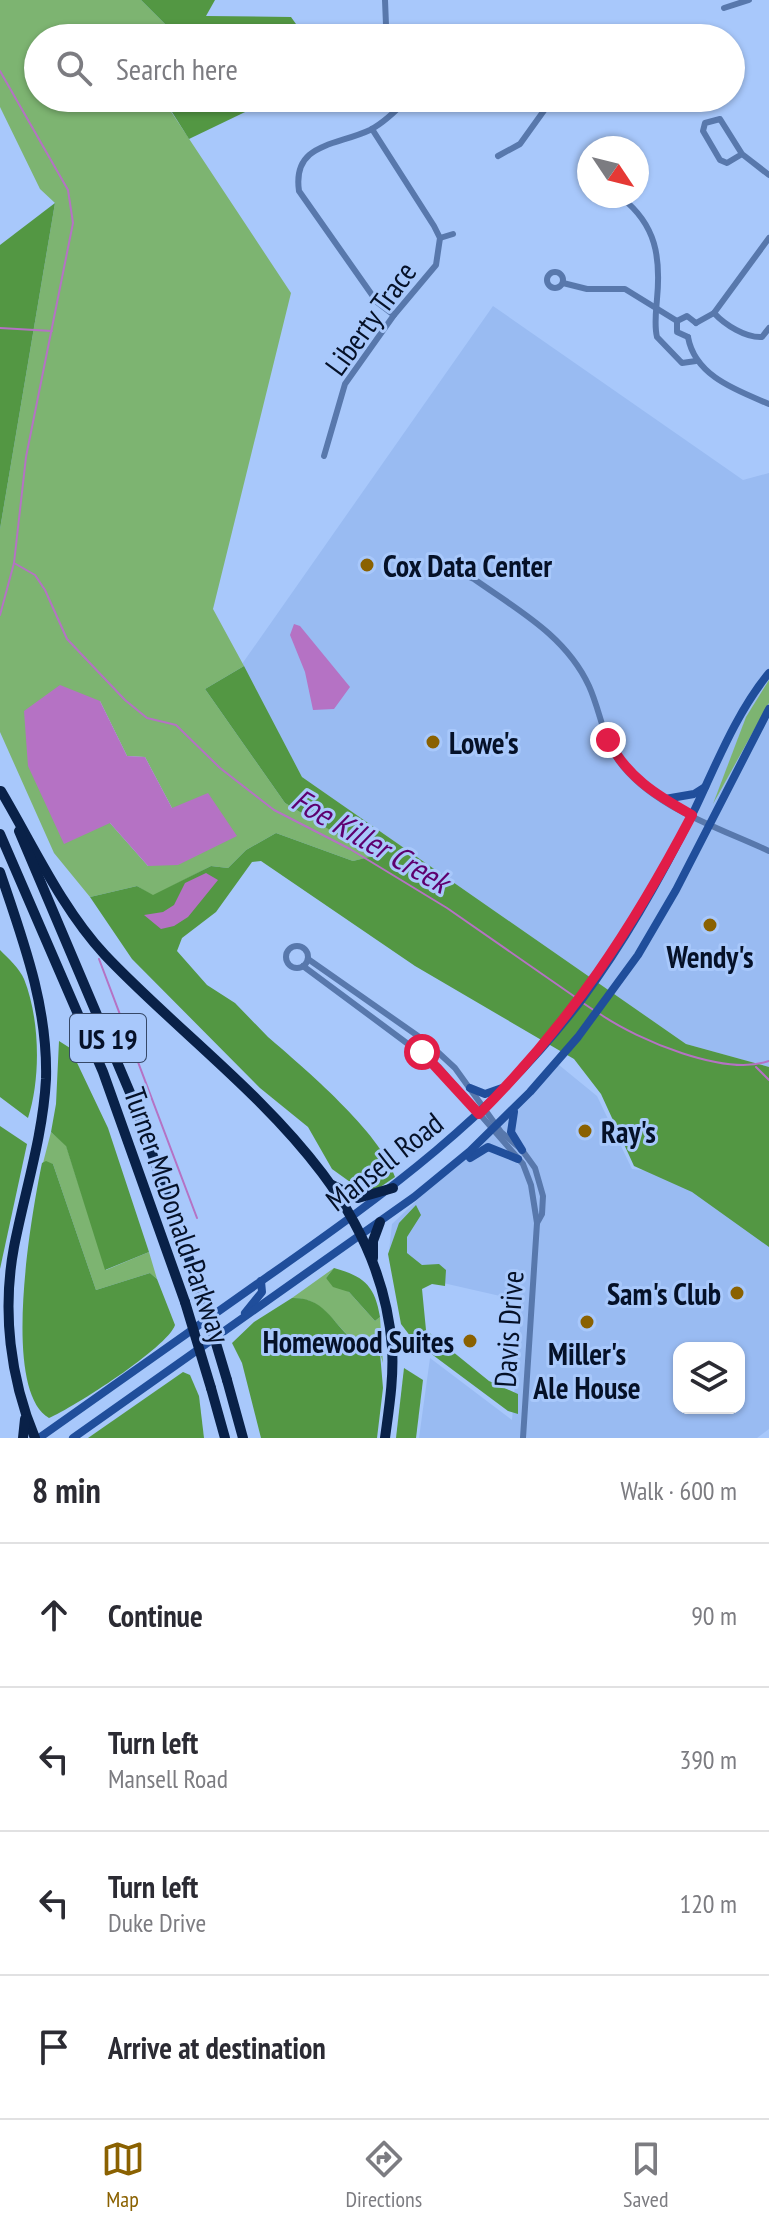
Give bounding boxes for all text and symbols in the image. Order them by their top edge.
search box [24,24,745,112]
icon: search [52,46,96,90]
text: Search here [116,49,238,88]
north arrow [577,136,649,208]
street label: Liberty Trace [316,254,424,382]
place label: Cox Data Center [383,546,552,585]
marker: Cox Data Center [358,556,376,574]
route end [590,722,626,758]
place label: Lowe's [449,723,518,762]
marker: Lowe's [424,733,442,751]
water label: Foe Killer Creek [285,778,460,904]
marker: Wendy's [701,916,719,934]
place label: Wendy's [666,937,753,976]
road number: US 19 [70,1014,146,1062]
route start [404,1034,440,1070]
street label: Turner McDonald Parkway [116,1082,240,1349]
street label: Mansell Road [317,1103,451,1219]
place label: Ray's [601,1112,656,1151]
marker: Ray's [576,1122,594,1140]
street label: Davis Drive [484,1269,532,1389]
place label: Sam's Club [607,1274,721,1313]
marker: Sam's Club [728,1284,746,1302]
marker: Miller's Ale House [578,1313,596,1331]
place label: Homewood Suites [263,1322,454,1361]
marker: Homewood Suites [461,1332,479,1350]
place label: Miller's Ale House [532,1334,641,1407]
map controls [673,1342,745,1414]
button: layers [673,1342,745,1414]
text: 8 min [32,1468,101,1512]
text: Walk · 600 m [620,1474,737,1507]
icon: ahead [32,1593,76,1637]
text: Continue [108,1596,203,1635]
text: 90 m [691,1599,737,1632]
text: Turn left [108,1723,198,1762]
icon: left [32,1737,76,1781]
text: 390 m [679,1743,737,1776]
text: Mansell Road [108,1762,228,1795]
text: Turn left [108,1867,198,1906]
icon: left [32,1881,76,1925]
text: 120 m [679,1887,737,1920]
text: Duke Drive [108,1906,206,1939]
icon: arrive [32,2025,76,2069]
text: Arrive at destination [108,2028,326,2067]
tab: Map [101,2137,145,2213]
tab: Directions [346,2137,422,2213]
tab: Saved [623,2137,668,2213]

